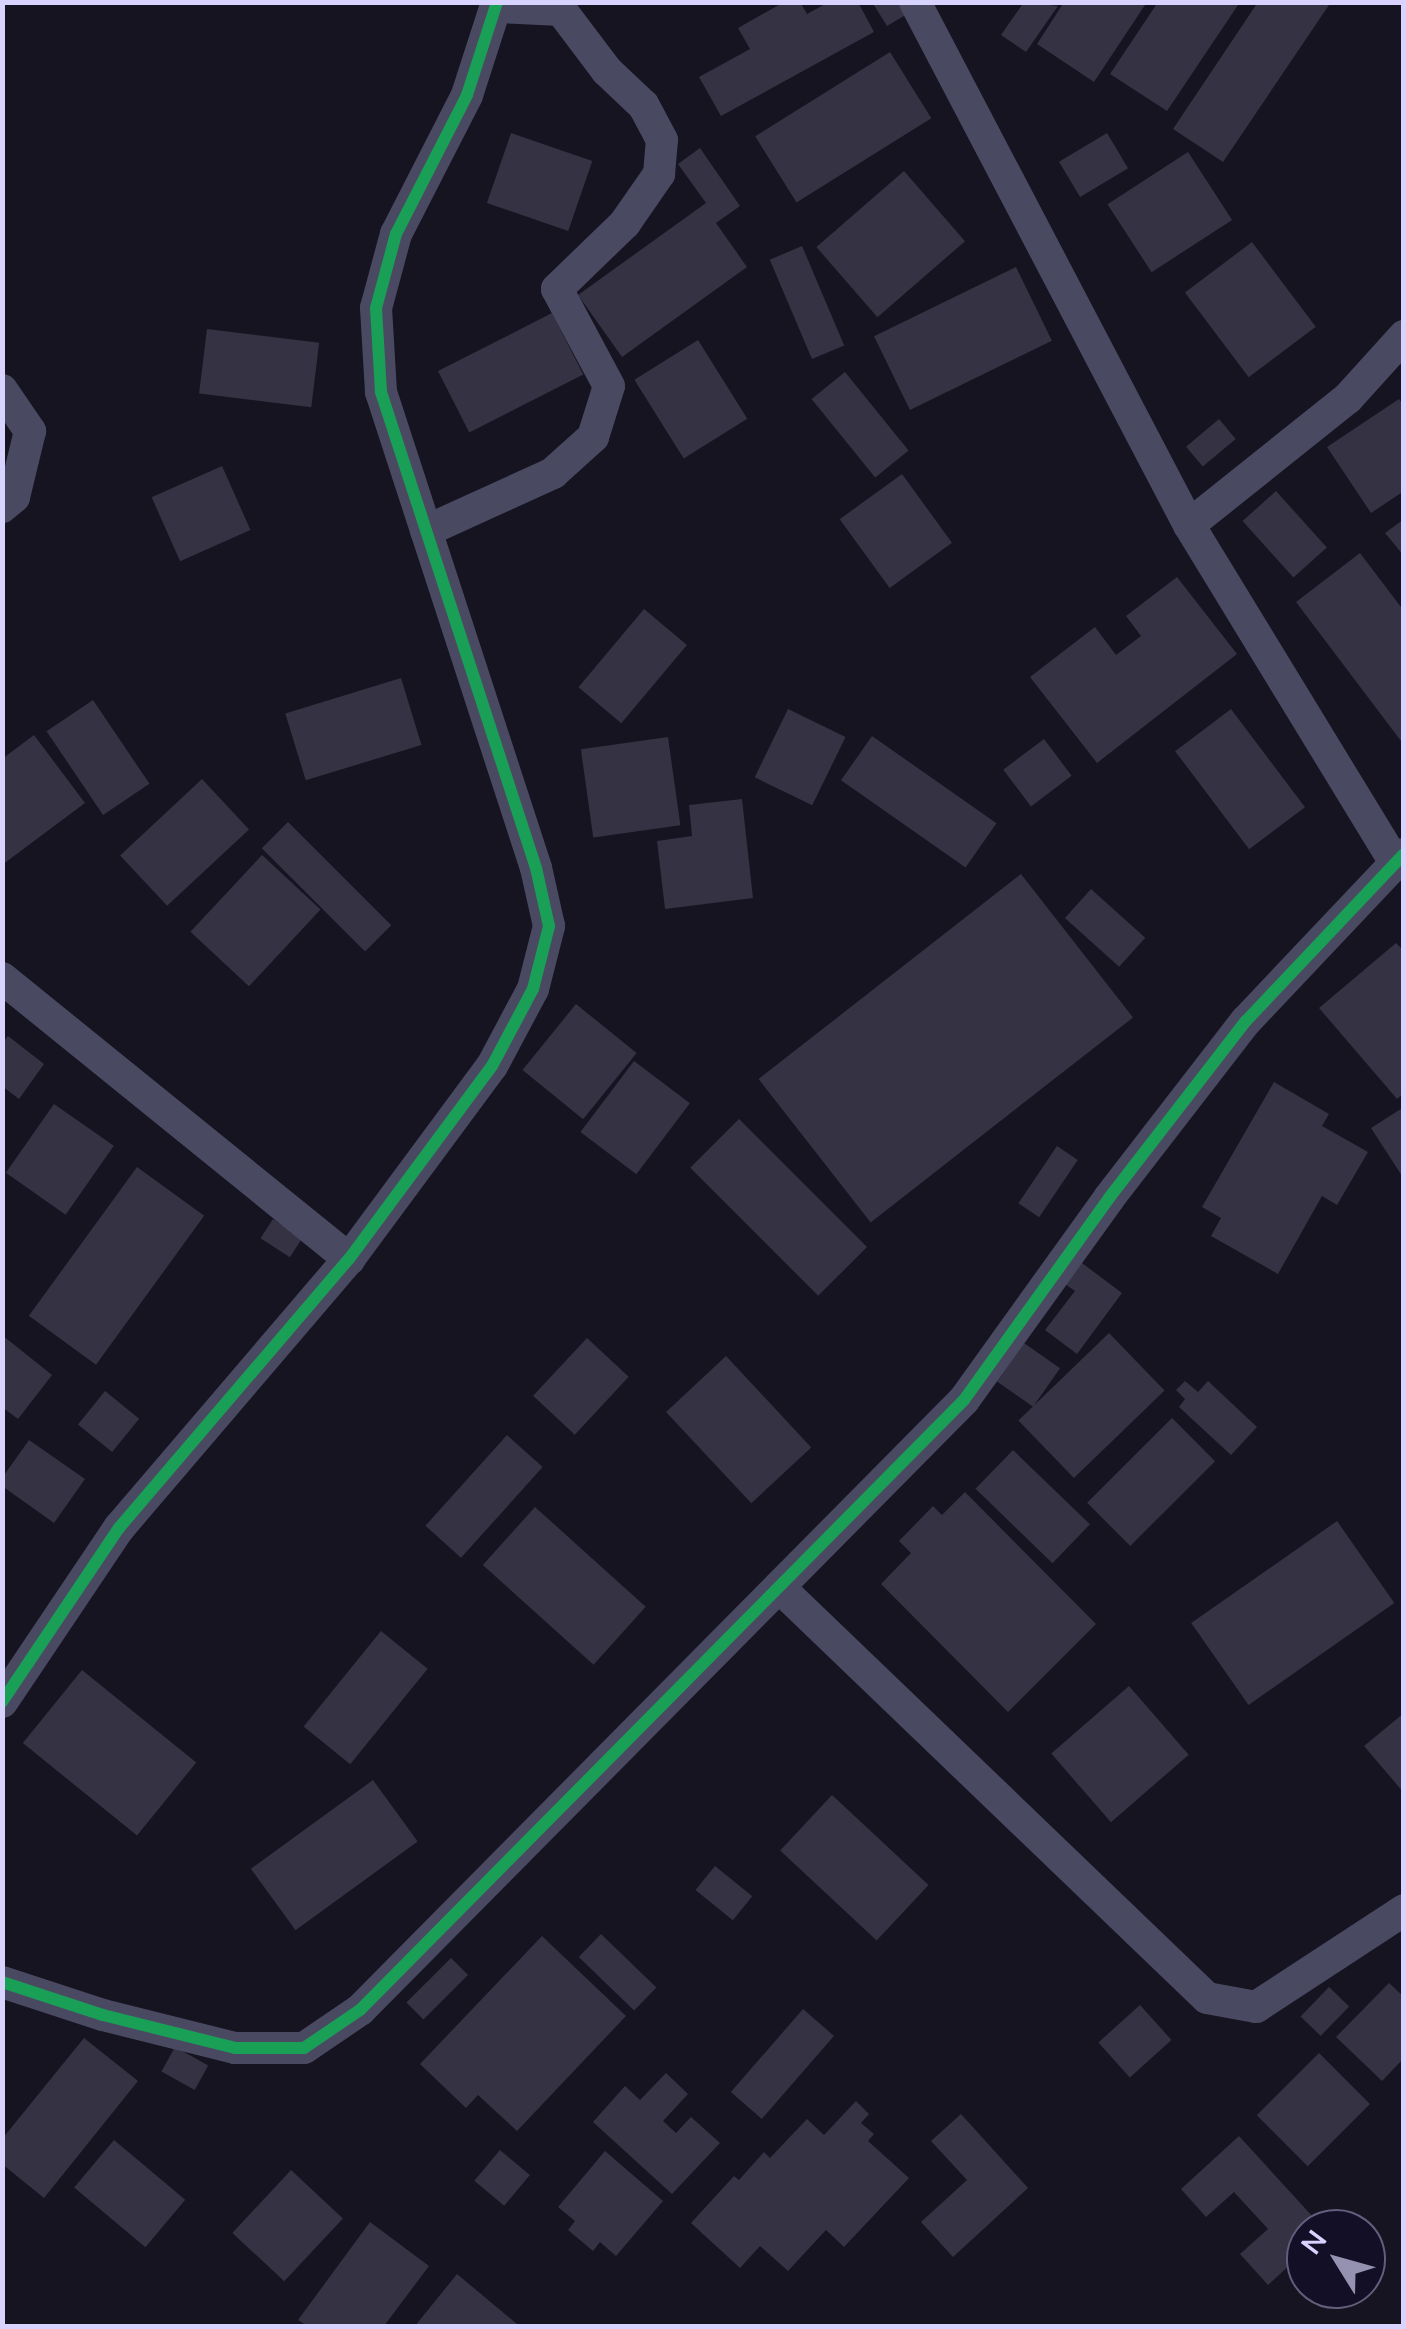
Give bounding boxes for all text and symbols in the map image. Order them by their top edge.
north arrow [1286,2209,1386,2309]
text: N [1293,2223,1334,2261]

